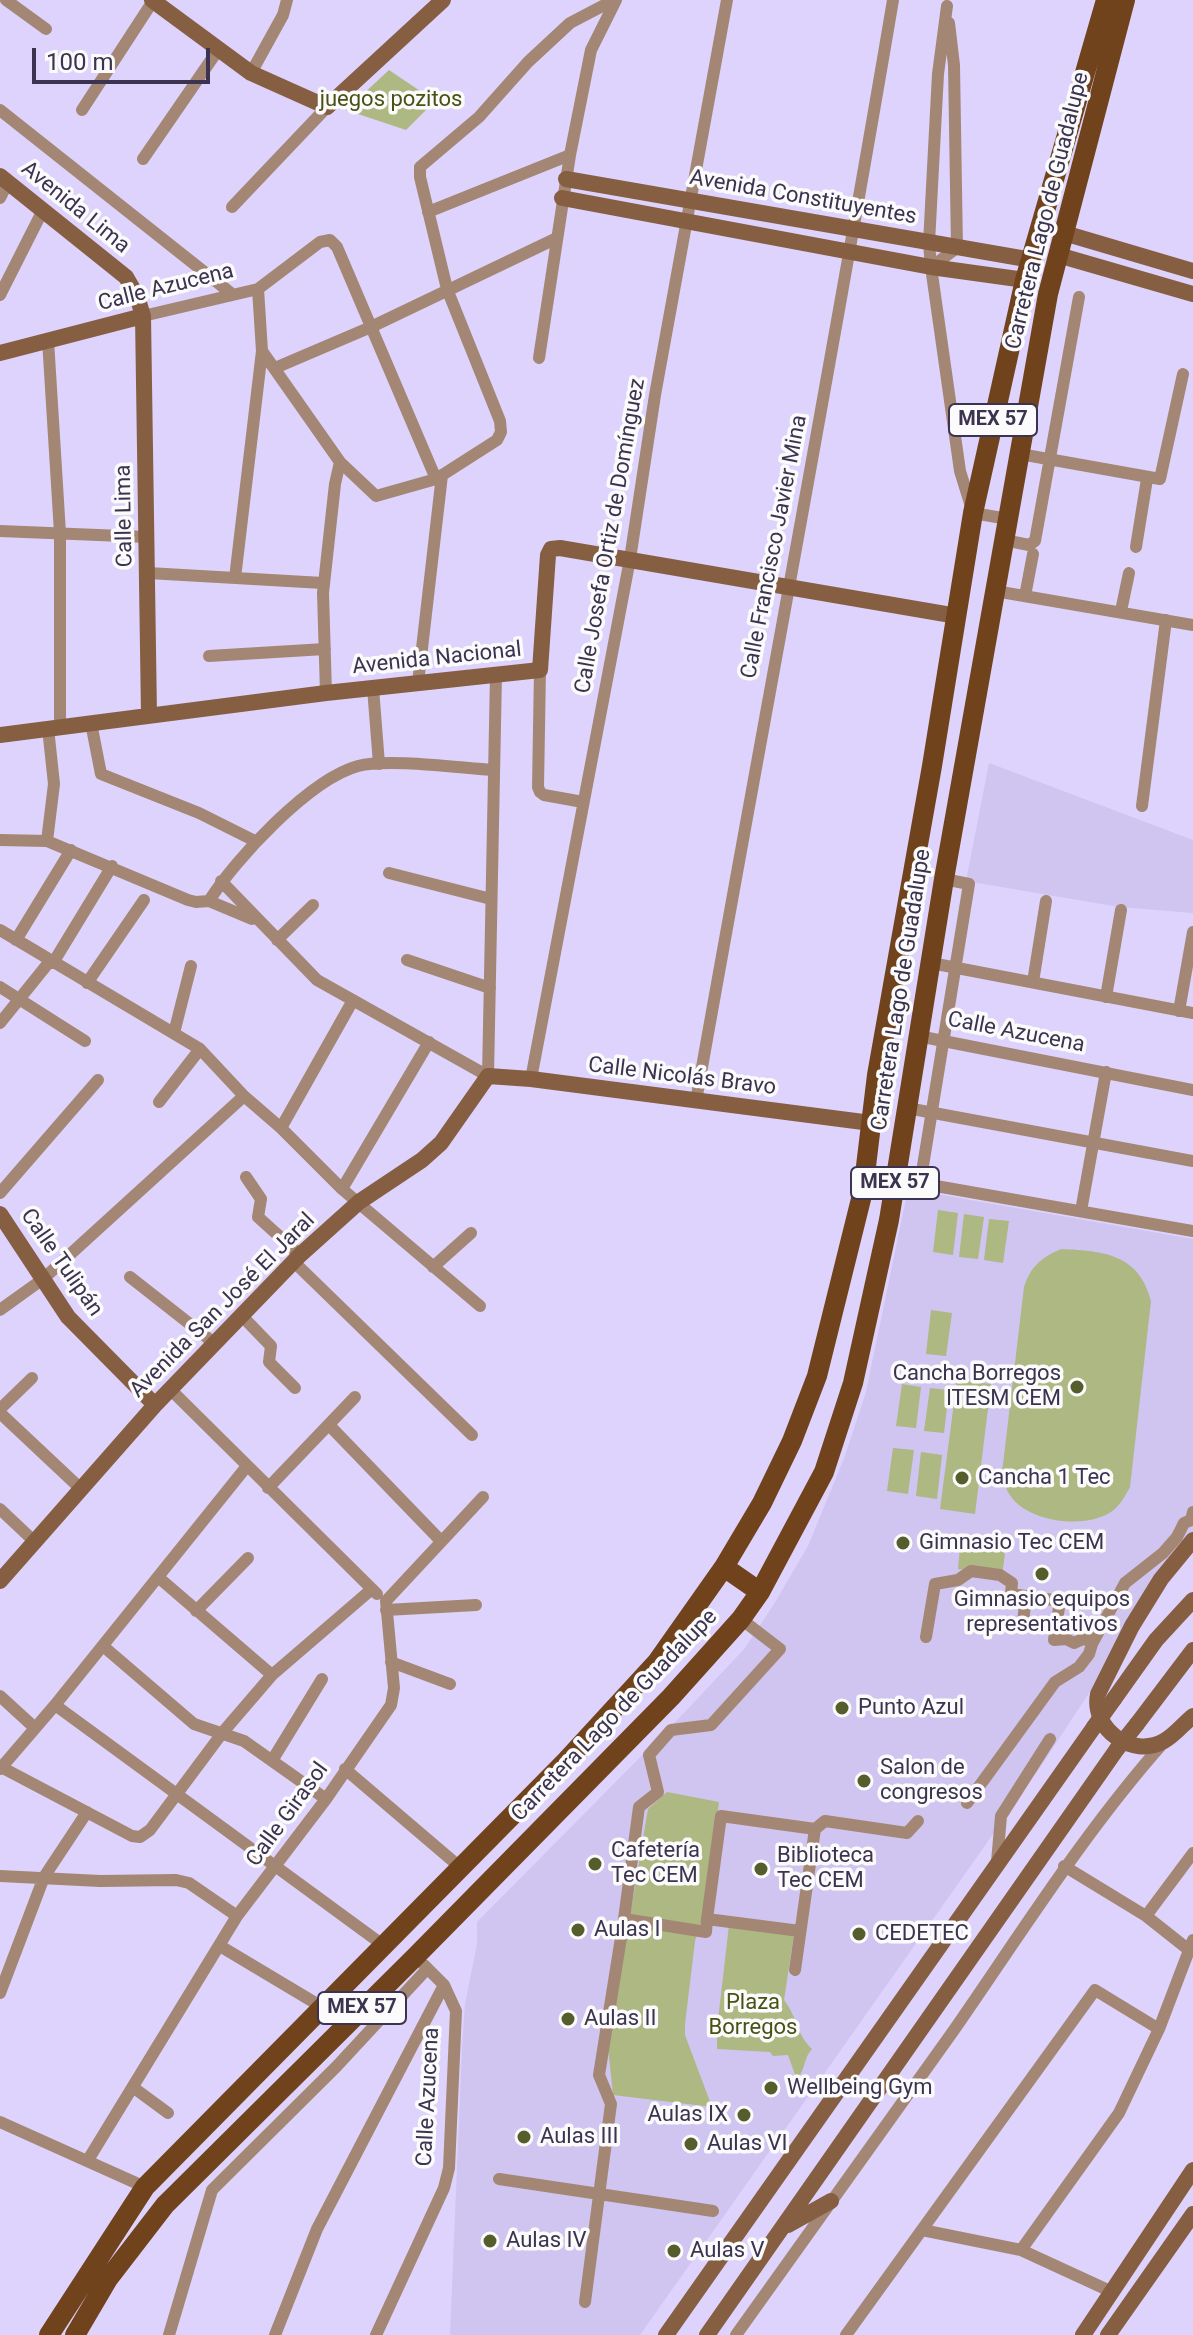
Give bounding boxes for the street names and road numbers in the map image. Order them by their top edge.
street label: Carretera Lago de Guadalupe [1001,70,1095,352]
street label: Avenida Lima [15,156,135,260]
street label: Avenida Constituyentes [688,165,918,231]
street label: Calle Azucena [95,258,237,318]
street label: Calle Josefa Ortiz de Domínguez [570,376,652,696]
road number: MEX 57 [949,404,1037,436]
street label: Calle Francisco Javier Mina [736,413,814,681]
street label: Calle Lima [111,464,139,568]
street label: Avenida Nacional [351,637,523,681]
street label: Carretera Lago de Guadalupe [867,847,937,1133]
street label: Calle Azucena [945,1007,1087,1059]
street label: Calle Nicolás Bravo [587,1052,777,1102]
road number: MEX 57 [851,1167,939,1199]
street label: Calle Tulipán [14,1204,108,1322]
street label: Avenida San José El Jaral [125,1208,321,1404]
street label: Carretera Lago de Guadalupe [507,1604,723,1828]
street label: Calle Girasol [241,1758,335,1872]
road number: MEX 57 [318,1992,406,2024]
street label: Calle Azucena [412,2027,446,2167]

